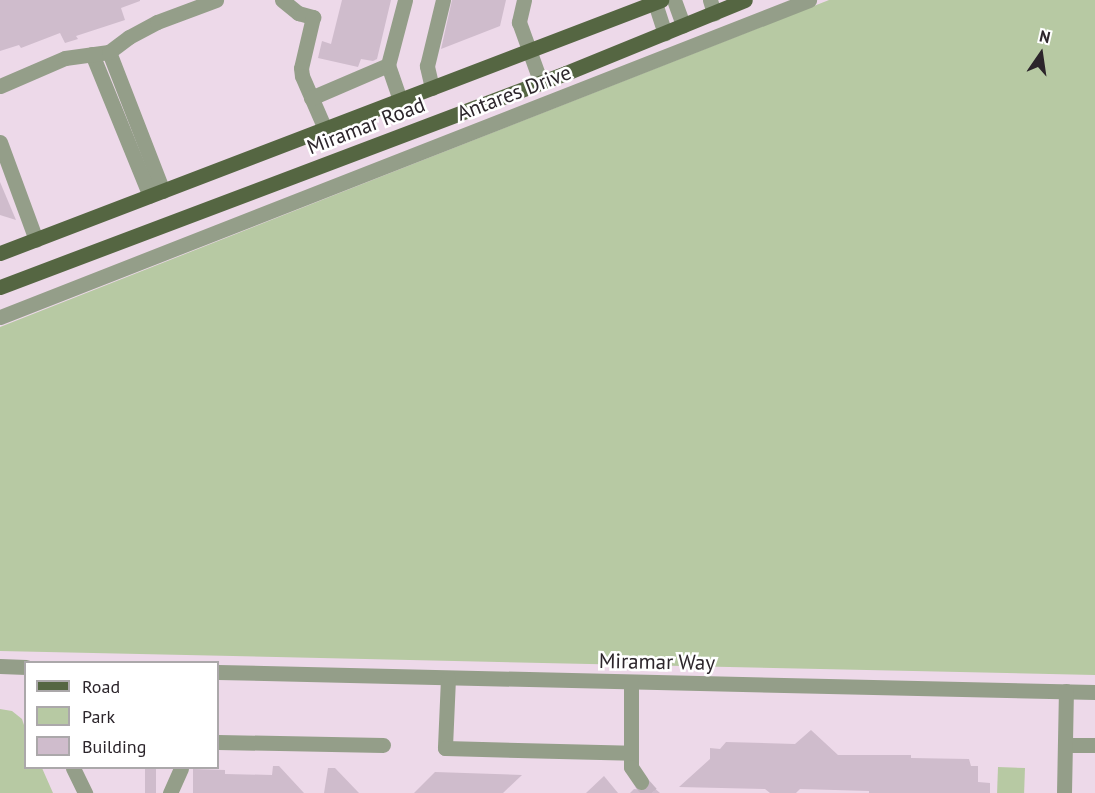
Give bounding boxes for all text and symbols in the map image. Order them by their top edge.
north arrow [1011,24,1071,84]
text: N [1038,26,1052,47]
street label: Antares Drive [453,60,575,126]
street label: Miramar Road [303,92,429,160]
street label: Miramar Way [598,648,716,676]
legend [24,661,219,769]
text: Road [82,675,120,698]
text: Park [82,705,115,728]
text: Building [82,735,146,758]

